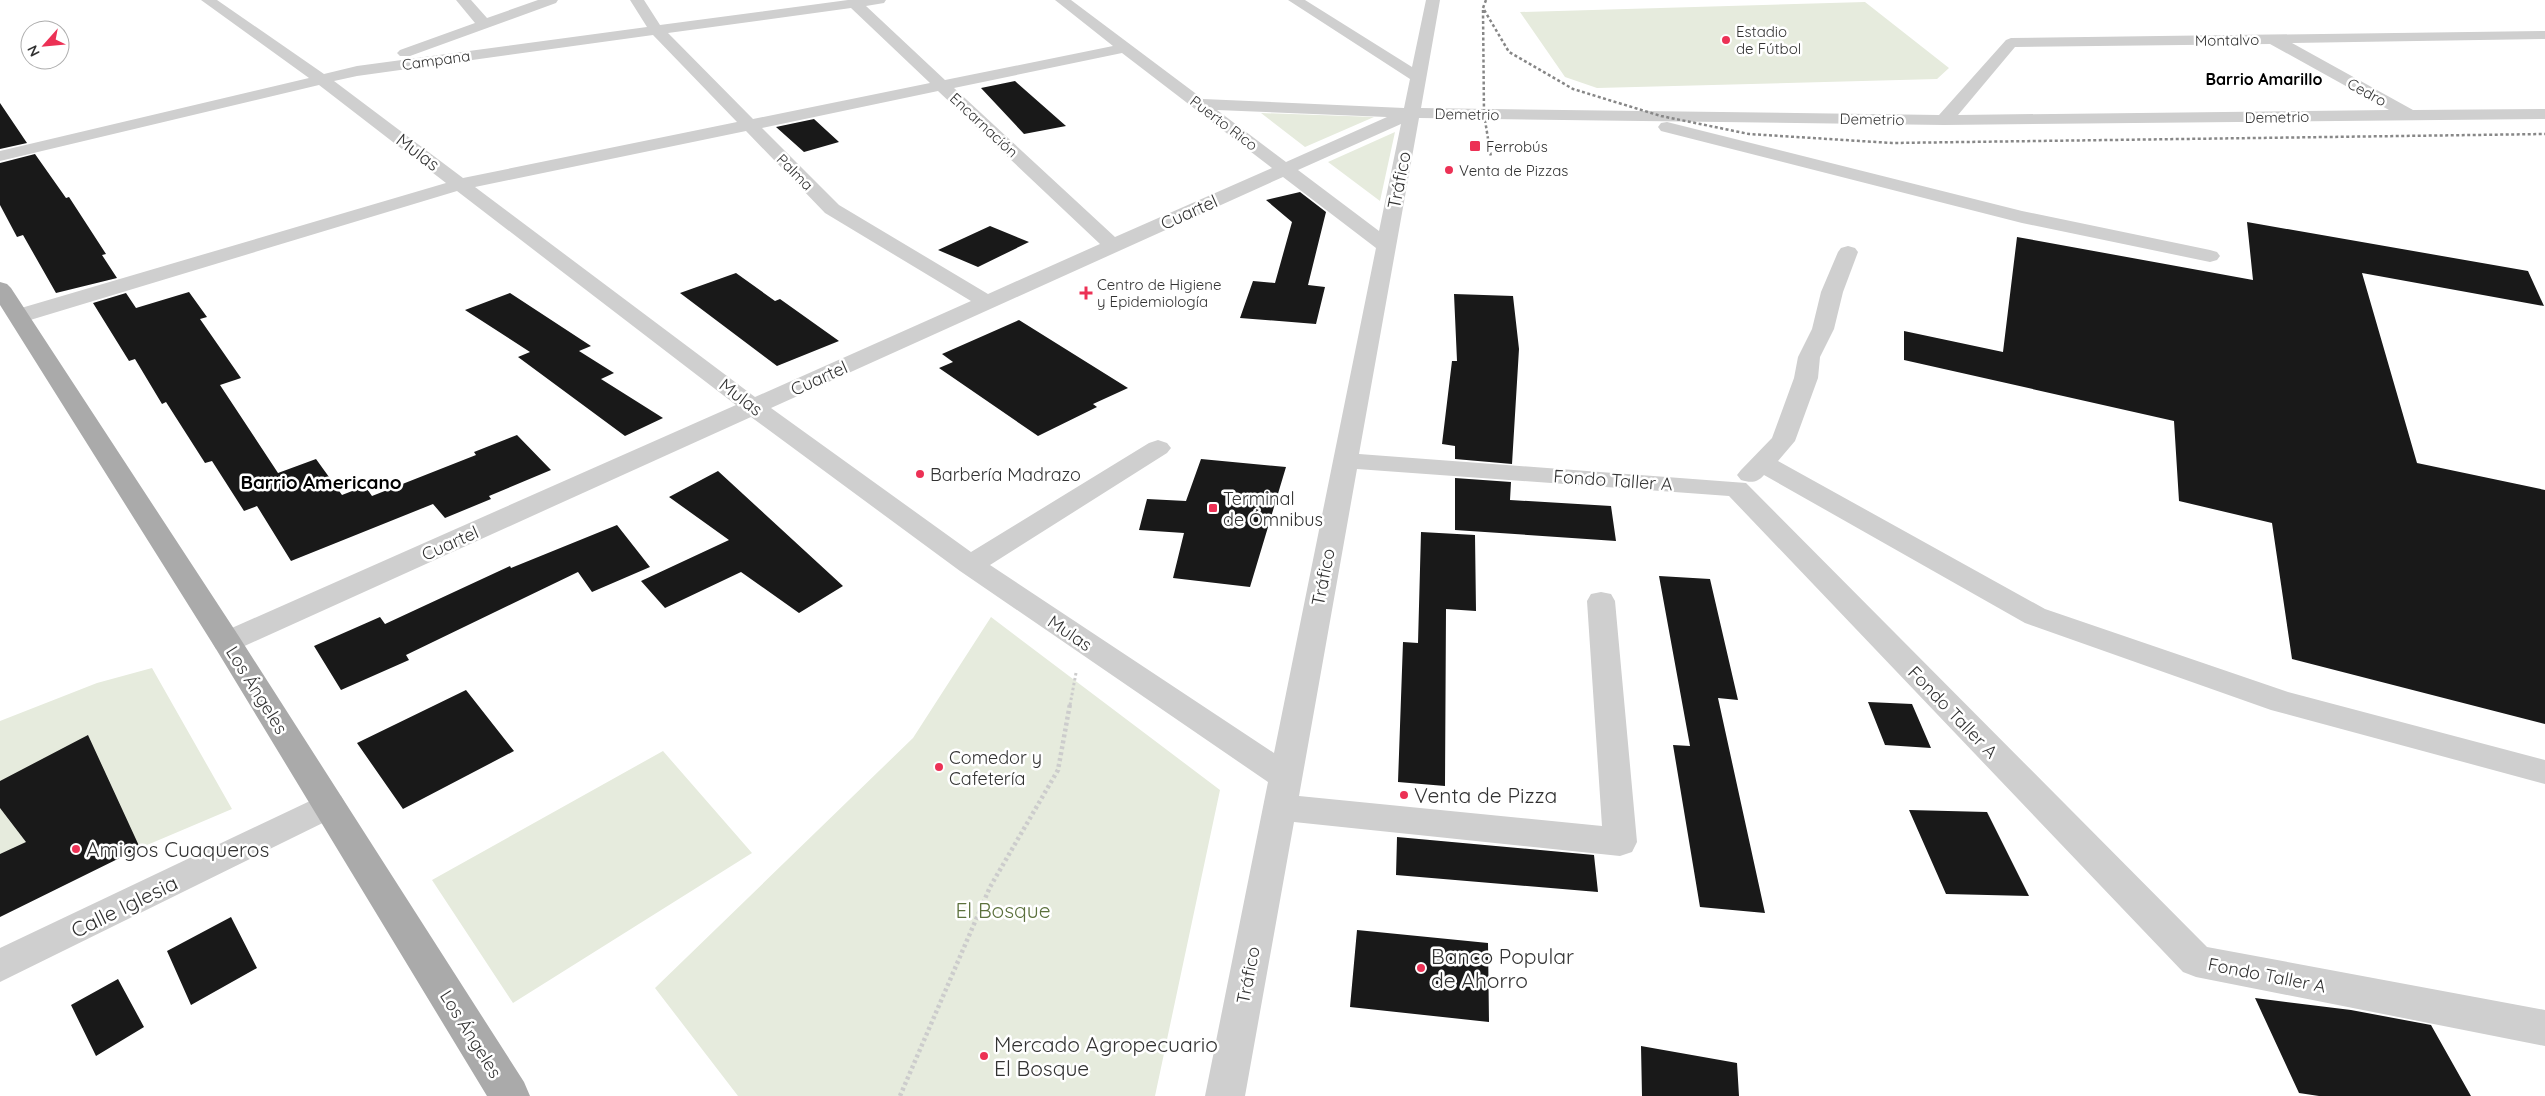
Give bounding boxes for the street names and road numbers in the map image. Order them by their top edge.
street label: Montalvo [2195,30,2259,50]
street label: Campana [401,46,471,74]
street label: Cedro [2344,74,2390,110]
street label: Encarnación [946,89,1022,161]
street label: Puerto Rico [1186,91,1262,155]
street label: Demetrio [1435,104,1499,124]
street label: Demetrio [2245,107,2309,127]
street label: Demetrio [1840,109,1904,129]
street label: Mulas [392,128,444,176]
street label: Tráfico [1382,149,1416,211]
street label: Palma [773,150,817,194]
street label: Cuartel [1157,189,1221,235]
street label: Cuartel [787,355,851,401]
street label: Mulas [715,373,767,421]
street label: Fondo Taller A [1553,464,1674,496]
street label: Cuartel [418,520,482,566]
street label: Tráfico [1306,546,1340,608]
street label: Mulas [1043,610,1097,656]
street label: Los Ángeles [221,642,293,738]
street label: Fondo Taller A [1903,661,2003,763]
street label: Calle Iglesia [66,869,182,943]
street label: Tráfico [1231,944,1265,1006]
street label: Fondo Taller A [2206,952,2328,998]
street label: Los Ángeles [435,986,507,1082]

